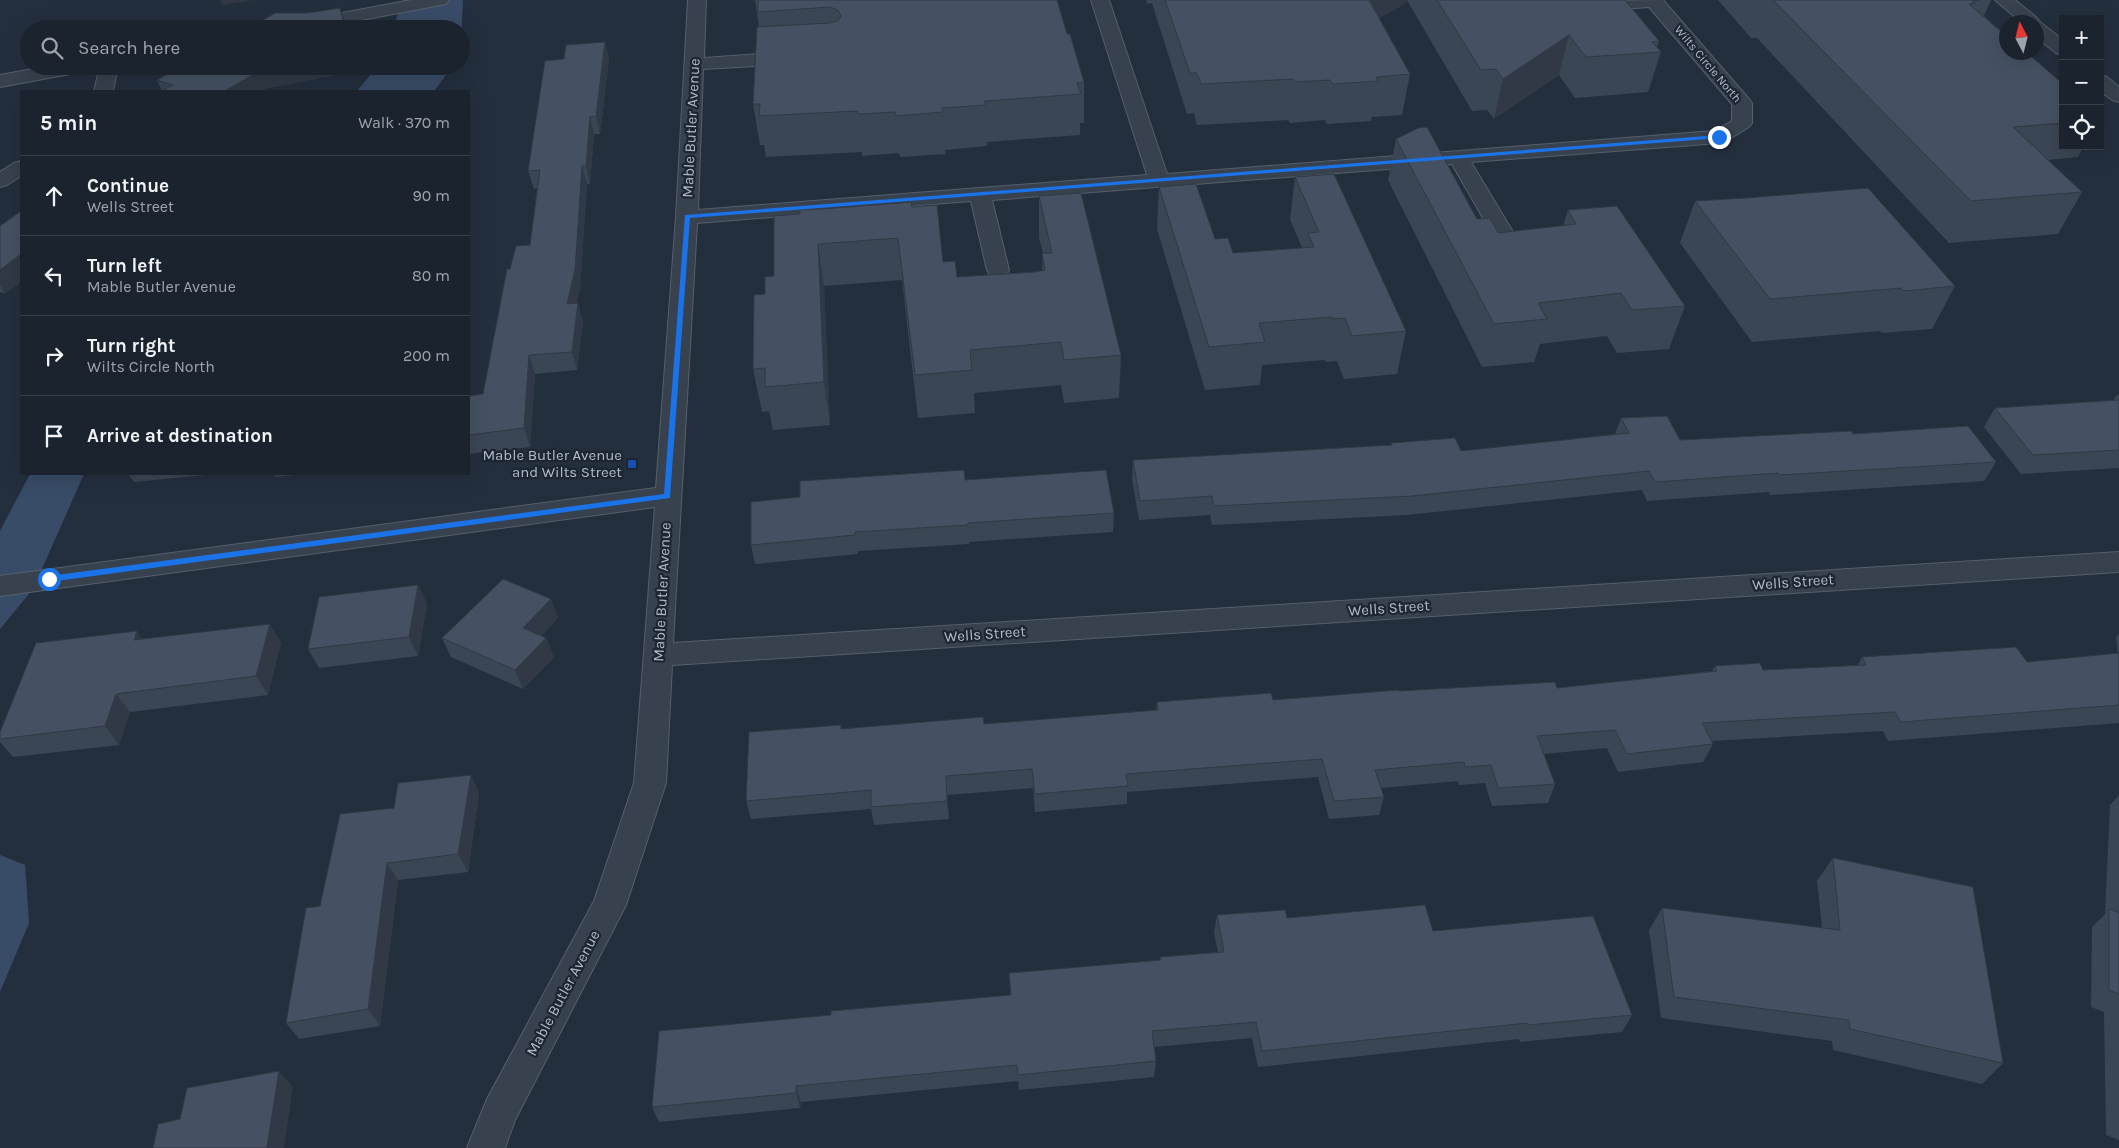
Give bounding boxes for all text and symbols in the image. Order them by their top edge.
north arrow [1999,15,2044,60]
map controls [2059,15,2104,150]
button: + [2059,15,2104,60]
search box [20,20,470,75]
street label: Wilts Circle North [1672,23,1744,105]
icon: search [38,34,66,62]
text: Search here [78,37,180,59]
street label: Mable Butler Avenue [678,58,704,198]
button: − [2059,60,2104,105]
button: locate [2059,105,2104,150]
text: 5 min [40,111,97,135]
text: Walk · 370 m [358,113,450,132]
route end [1708,126,1731,149]
text: Continue [87,175,169,197]
icon: ahead [40,182,68,210]
text: 90 m [412,186,450,205]
text: Wells Street [87,197,174,216]
text: Turn left [87,255,162,277]
icon: left [40,262,68,290]
text: 80 m [412,266,450,285]
text: Mable Butler Avenue [87,277,236,296]
text: Turn right [87,335,176,357]
icon: right [40,342,68,370]
text: 200 m [403,346,450,365]
text: Wilts Circle North [87,357,215,376]
icon: arrive [40,422,68,450]
text: Arrive at destination [87,425,273,447]
place label: Mable Butler Avenue and Wilts Street [482,446,622,481]
marker: Mable Butler Avenue and Wilts Street [626,458,638,470]
street label: Mable Butler Avenue [649,522,675,662]
route start [38,568,61,591]
street label: Wells Street [1752,570,1835,594]
street label: Wells Street [1348,596,1431,620]
street label: Wells Street [944,622,1027,646]
street label: Mable Butler Avenue [522,927,604,1059]

